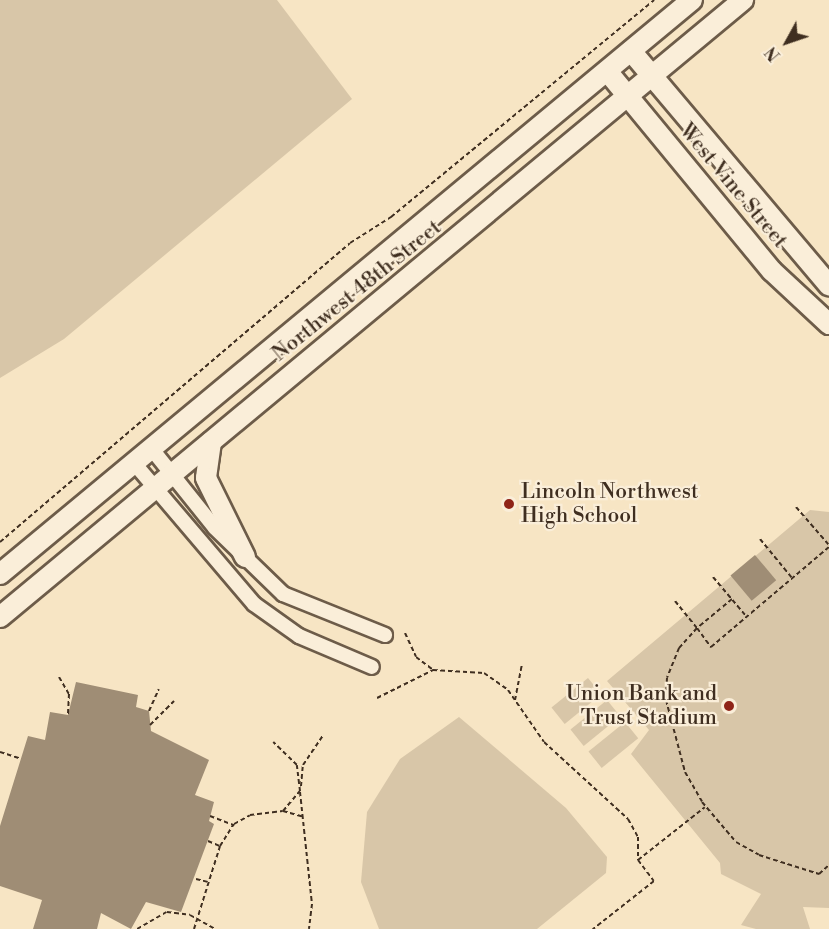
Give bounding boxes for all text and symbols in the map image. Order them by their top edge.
north arrow [757,12,817,72]
text: N [761,42,785,65]
street label: West Vine Street [674,119,792,253]
street label: Northwest 48th Street [267,215,447,367]
place label: Lincoln Northwest High School [521,479,698,529]
marker: Lincoln Northwest High School [502,497,516,511]
place label: Union Bank and Trust Stadium [566,681,717,731]
marker: Union Bank and Trust Stadium [722,699,736,713]

